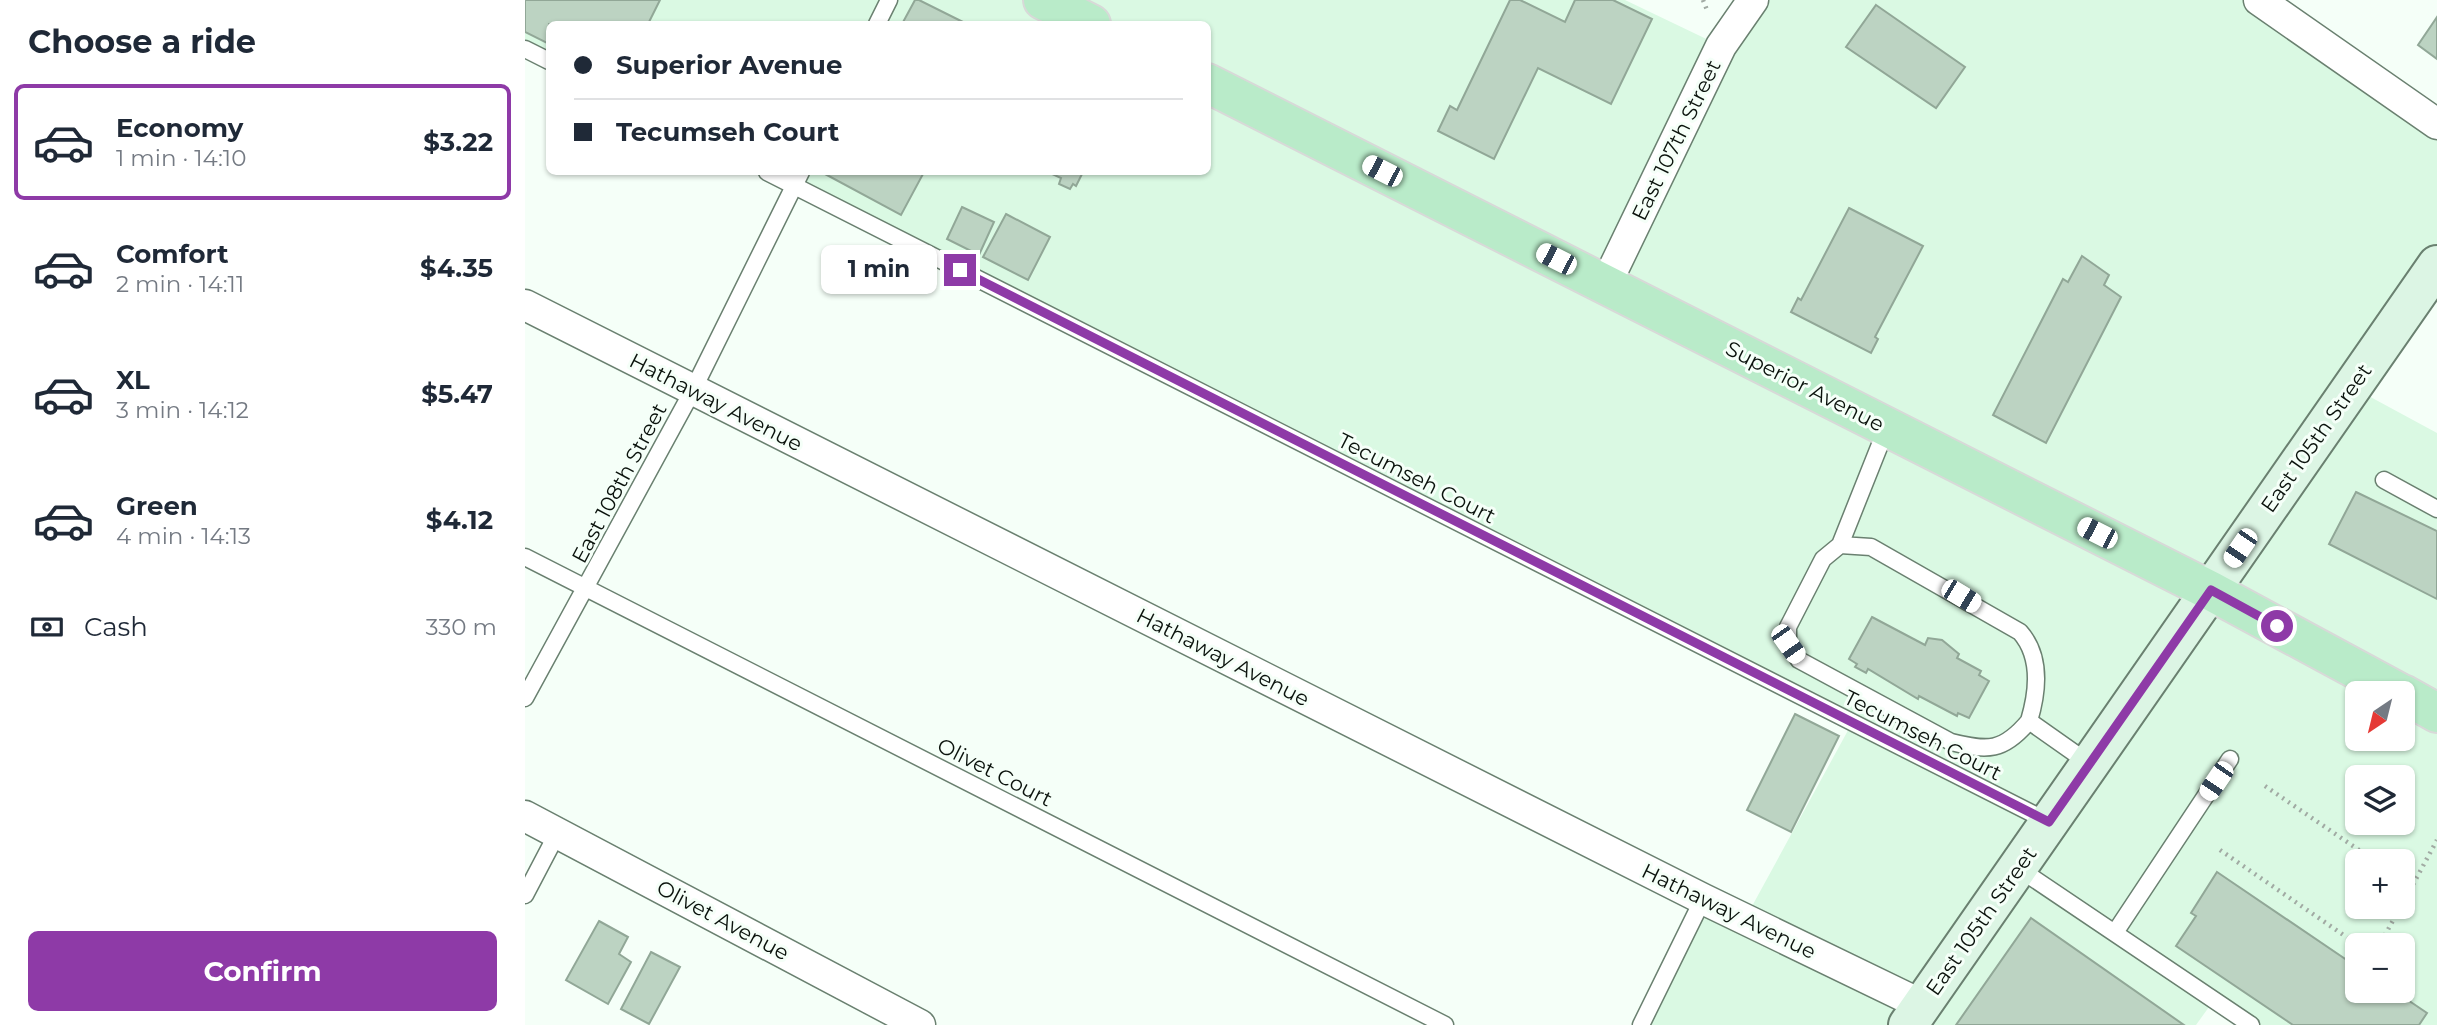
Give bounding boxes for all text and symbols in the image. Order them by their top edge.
text: Choose a ride [28,22,256,61]
text: Superior Avenue [616,49,842,81]
street label: East 107th Street [1626,56,1726,224]
icon: car [32,111,95,174]
text: Economy [116,112,243,144]
text: Tecumseh Court [616,116,839,148]
text: $3.22 [423,126,493,158]
text: 1 min · 14:10 [116,144,246,172]
car [1359,152,1406,190]
icon: car [32,237,95,300]
text: Comfort [116,238,228,270]
car [1533,240,1580,278]
callout: 1 min [820,246,935,294]
text: $4.35 [420,252,493,284]
route end [944,254,976,286]
text: 1 min [848,255,910,283]
text: 2 min · 14:11 [116,270,244,298]
street label: Superior Avenue [1722,335,1888,437]
street label: Hathaway Avenue [625,348,807,456]
street label: East 105th Street [2255,359,2377,517]
icon: car [32,363,95,426]
text: XL [116,364,150,396]
text: $5.47 [421,378,493,410]
text: 3 min · 14:12 [116,396,249,424]
street label: East 108th Street [566,399,672,567]
street label: Tecumseh Court [1334,428,1500,528]
icon: car [32,489,95,552]
text: Green [116,490,198,522]
text: $4.12 [426,504,493,536]
car [2074,514,2121,552]
text: 4 min · 14:13 [116,522,251,550]
car [2220,525,2261,571]
car [1938,576,1985,616]
street label: Hathaway Avenue [1132,603,1314,711]
icon: cash [28,608,66,646]
route start [2261,610,2293,642]
text: Cash [84,611,148,643]
text: 330 m [426,613,497,641]
car [1768,621,1809,667]
north arrow [2345,681,2415,751]
map controls [2345,681,2415,1003]
street label: Tecumseh Court [1840,685,2006,785]
street label: Olivet Court [933,732,1057,812]
car [2196,758,2237,804]
button: layers [2345,765,2415,835]
street label: East 105th Street [1920,842,2042,1000]
button: + [2345,849,2415,919]
street label: Hathaway Avenue [1638,858,1820,964]
street label: Olivet Avenue [653,875,793,965]
button: Confirm [28,931,497,1011]
button: − [2345,933,2415,1003]

